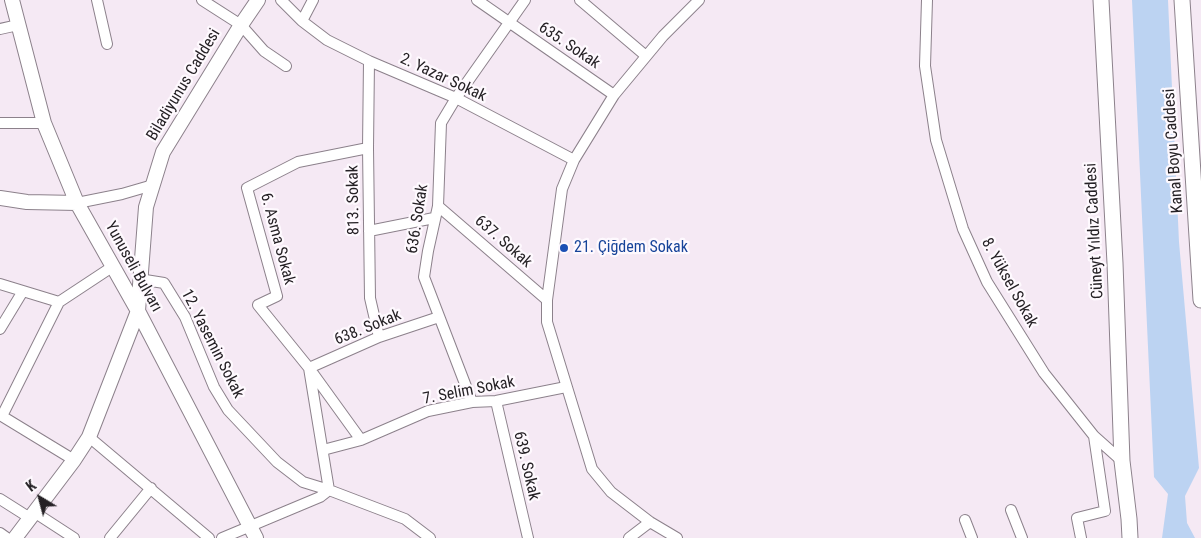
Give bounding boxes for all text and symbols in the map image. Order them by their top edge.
street label: 635. Sokak [535,18,603,74]
street label: Biladiyunus Caddesi [143,26,225,144]
street label: 2. Yazar Sokak [397,50,489,106]
street label: Kanal Boyu Caddesi [1160,88,1188,214]
street label: Cüneyt Yıldız Caddesi [1082,162,1108,300]
street label: 813. Sokak [344,165,364,235]
street label: 636. Sokak [403,183,433,255]
street label: 6. Asma Sokak [256,191,298,287]
street label: 637. Sokak [470,212,536,272]
street label: Yunuseli Bulvarı [100,218,166,316]
street label: 8. Yüksel Sokak [977,235,1041,331]
place label: 21. Çiğdem Sokak [574,238,688,258]
marker: 21. Çiğdem Sokak [558,242,570,254]
street label: 12. Yasemin Sokak [176,286,248,402]
street label: 638. Sokak [332,306,404,350]
street label: 7. Selim Sokak [421,373,517,409]
street label: 639. Sokak [509,430,543,502]
north arrow [15,473,65,523]
text: K [23,477,39,495]

